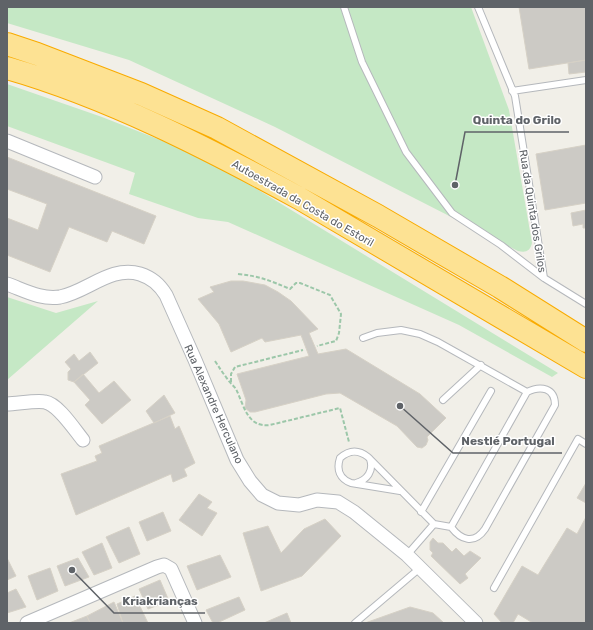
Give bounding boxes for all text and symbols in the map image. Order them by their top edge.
callout: Quinta do Grilo [465,108,569,132]
text: Quinta do Grilo [473,113,561,127]
street label: Rua da Quinta dos Grilos [516,149,549,274]
street label: Autoestrada da Costa do Estoril [230,157,376,249]
street label: Rua Alexandre Herculano [181,343,246,466]
callout: Nestlé Portugal [453,429,562,453]
text: Nestlé Portugal [461,434,555,448]
callout: Kriakrianças [114,589,205,613]
text: Kriakrianças [122,594,198,608]

